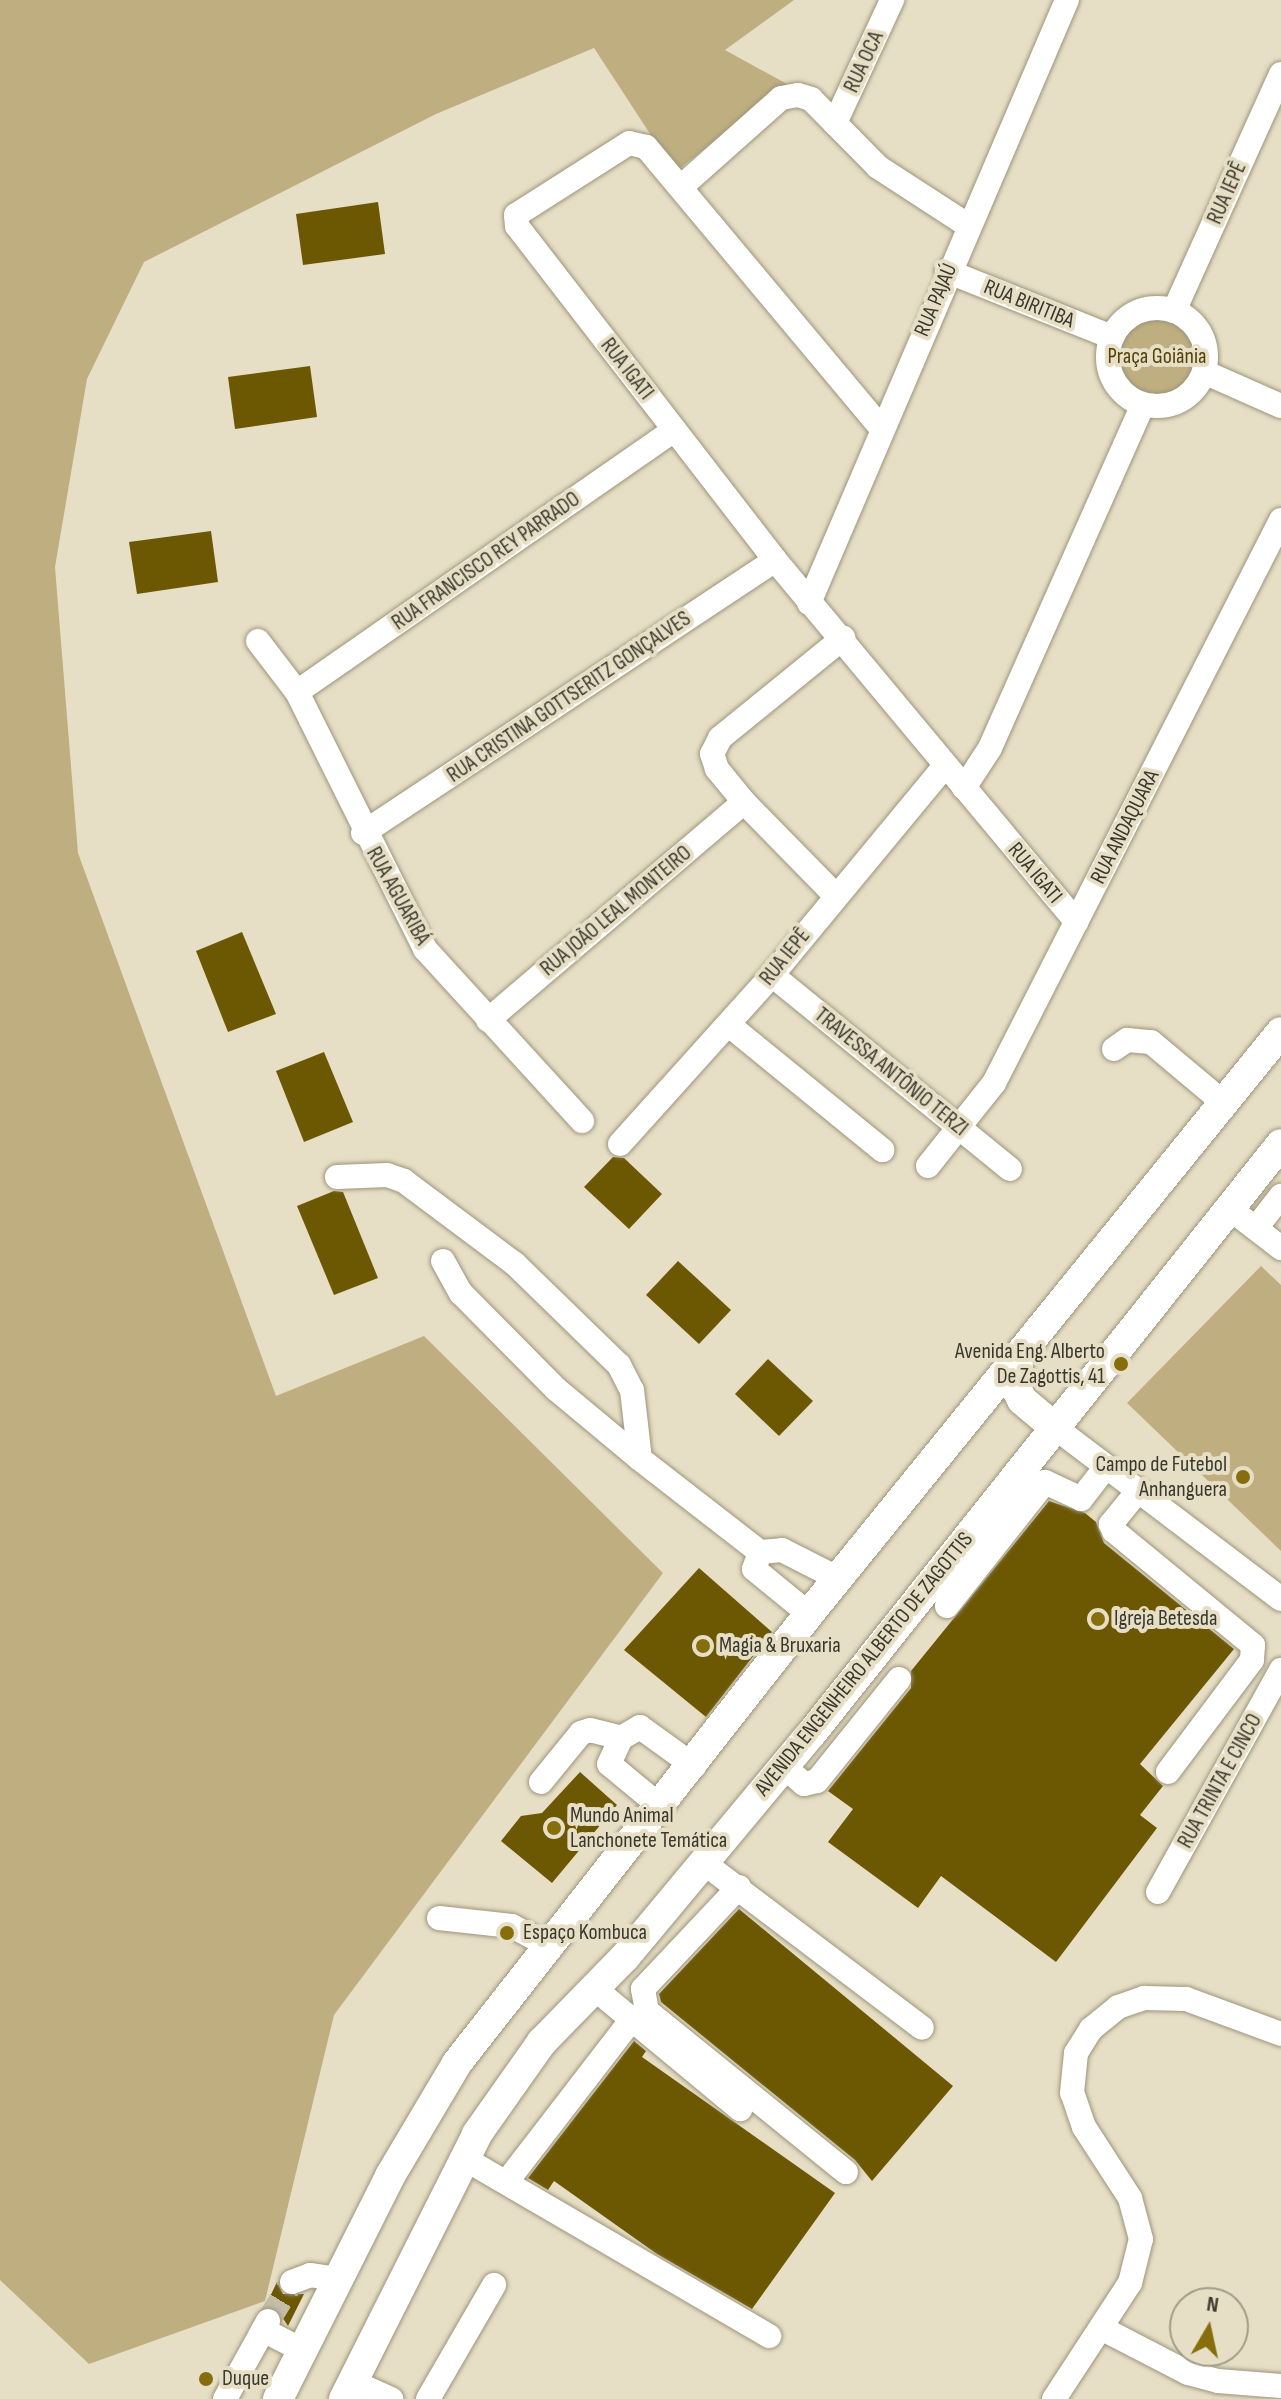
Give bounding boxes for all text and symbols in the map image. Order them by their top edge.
street label: RUA OCA [838,27,890,97]
street label: RUA IEPÊ [1202,158,1252,228]
street label: RUA PAJAÚ [909,259,963,341]
street label: RUA BIRITIBA [980,274,1078,334]
street label: RUA IGATI [595,333,659,405]
park label: Praça Goiânia [1108,344,1206,370]
street label: RUA FRANCISCO REY PARRADO [387,486,585,636]
street label: RUA CRISTINA GOTTSERITZ GONÇALVES [442,605,696,789]
street label: RUA ANDAQUARA [1085,766,1165,888]
street label: RUA IGATI [1002,837,1068,909]
street label: RUA JOÃO LEAL MONTEIRO [535,840,697,982]
street label: RUA AGUARIBÁ [360,842,436,950]
street label: RUA IEPÊ [754,923,816,991]
street label: TRAVESSA ANTÔNIO TERZI [809,1002,973,1142]
place label: Avenida Eng. Alberto De Zagottis, 41 [955,1338,1105,1390]
marker: Avenida Eng. Alberto De Zagottis, 41 [1112,1355,1130,1373]
place label: Campo de Futebol Anhanguera [1096,1451,1227,1502]
marker: Campo de Futebol Anhanguera [1234,1468,1252,1486]
street label: AVENIDA ENGENHEIRO ALBERTO DE ZAGOTTIS [749,1527,979,1801]
place label: Igreja Betesda [1114,1606,1217,1632]
marker: Igreja Betesda [1089,1610,1107,1628]
place label: Magia & Bruxaria [719,1633,841,1659]
marker: Magia & Bruxaria [694,1637,712,1655]
street label: RUA TRINTA E CINCO [1172,1709,1268,1853]
place label: Mundo Animal Lanchonete Temática [570,1802,727,1854]
marker: Mundo Animal Lanchonete Temática [545,1819,563,1837]
place label: Espaço Kombuca [523,1920,647,1946]
marker: Espaço Kombuca [498,1924,516,1942]
north arrow [1169,2287,1249,2367]
text: N [1205,2291,1220,2319]
place label: Duque [222,2366,269,2392]
marker: Duque [197,2370,215,2388]

